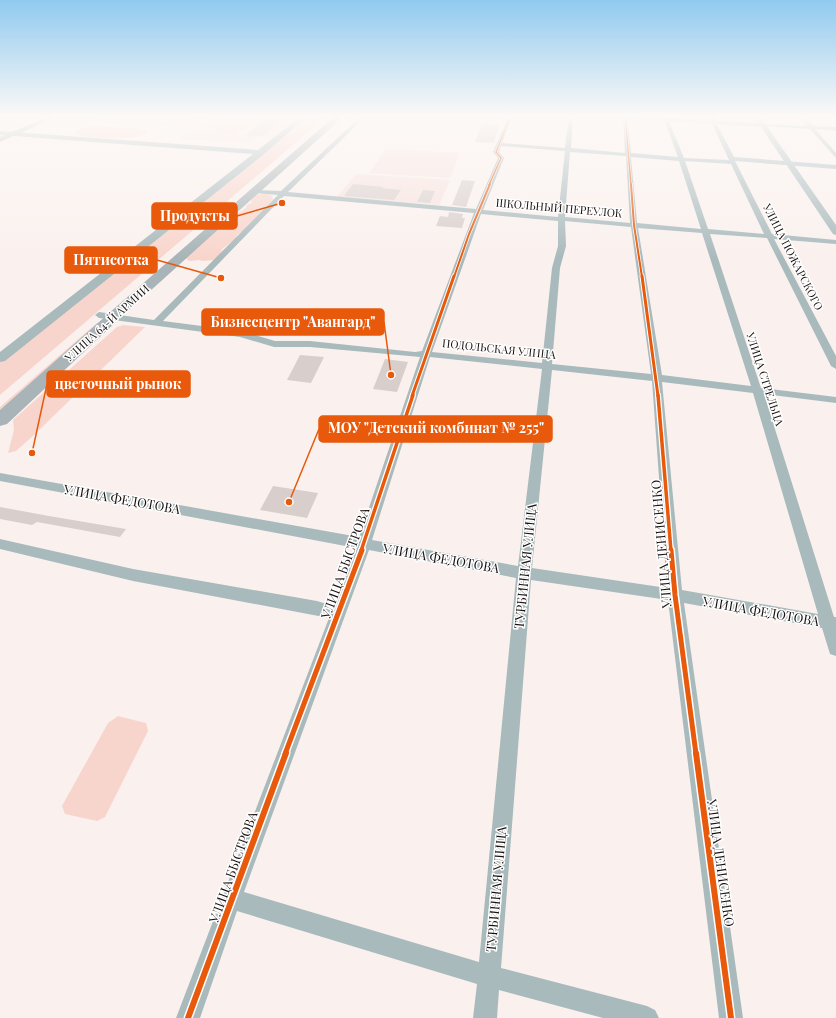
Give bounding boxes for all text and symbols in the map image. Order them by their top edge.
street label: ШКОЛЬНЫЙ ПЕРЕУЛОК [495,194,623,221]
street label: УЛИЦА ПОЖАРСКОГО [760,200,827,313]
callout: Продукты [152,203,237,229]
text: Продукты [160,206,230,225]
callout: Пятисотка [65,247,157,273]
text: Пятисотка [73,250,150,269]
street label: УЛИЦА 64-Й АРМИИ [61,280,152,365]
callout: Бизнесцентр "Авангард" [202,309,384,335]
text: Бизнесцентр "Авангард" [211,312,375,331]
street label: УЛИЦА СТРЕЛЬЦА [743,329,788,427]
street label: ПОДОЛЬСКАЯ УЛИЦА [441,335,557,362]
callout: цветочный рынок [47,371,190,397]
text: цветочный рынок [55,374,182,393]
callout: МОУ "Детский комбинат № 255" [319,416,552,442]
text: МОУ "Детский комбинат № 255" [328,418,544,437]
street label: УЛИЦА ДЕНИСЕНКО [646,479,675,610]
street label: УЛИЦА ФЕДОТОВА [61,480,183,517]
street label: ТУРБИННАЯ УЛИЦА [509,502,540,630]
street label: УЛИЦА БЫСТРОВА [316,504,373,622]
street label: УЛИЦА ФЕДОТОВА [380,539,502,576]
street label: УЛИЦА ФЕДОТОВА [700,592,822,629]
street label: УЛИЦА ДЕНИСЕНКО [704,797,739,928]
street label: УЛИЦА БЫСТРОВА [204,808,261,926]
street label: ТУРБИННАЯ УЛИЦА [482,825,510,953]

